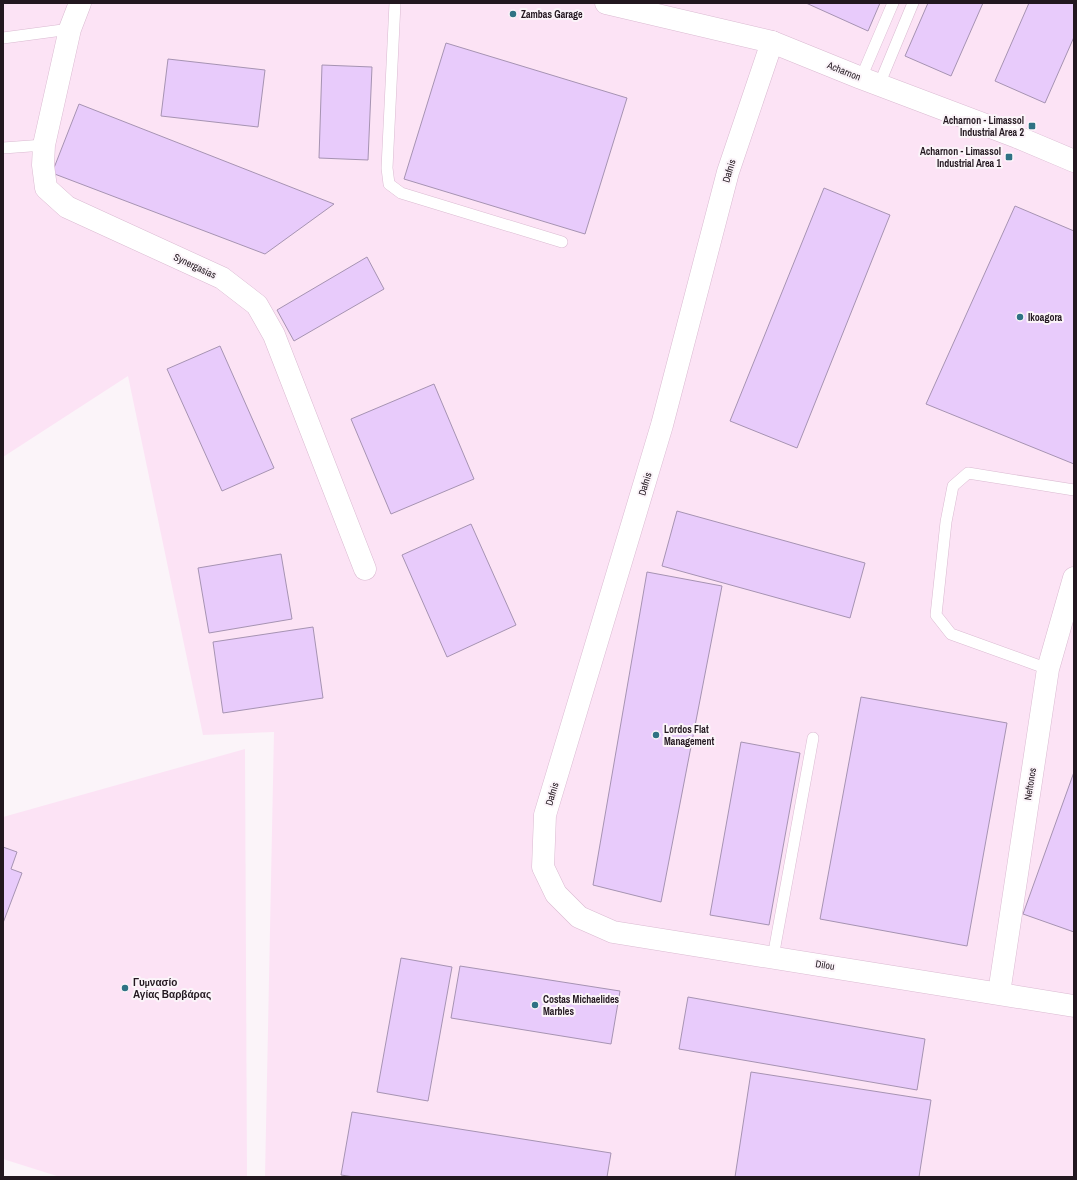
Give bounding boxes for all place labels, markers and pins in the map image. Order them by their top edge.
place label: Zambas Garage [521,8,583,21]
marker: Zambas Garage [508,9,518,19]
place label: Acharnon - Limassol Industrial Area 2 [943,114,1024,139]
marker: Acharnon - Limassol Industrial Area 2 [1027,121,1037,131]
place label: Acharnon - Limassol Industrial Area 1 [920,145,1001,170]
marker: Acharnon - Limassol Industrial Area 1 [1004,152,1014,162]
place label: Ikoagora [1028,311,1063,324]
marker: Ikoagora [1015,312,1025,322]
place label: Lordos Flat Management [664,723,714,748]
marker: Lordos Flat Management [651,730,661,740]
place label: Γυμνασίο Αγίας Βαρβάρας [133,976,211,1001]
marker: Γυμνασίο Αγίας Βαρβάρας [120,983,130,993]
place label: Costas Michaelides Marbles [543,993,620,1018]
marker: Costas Michaelides Marbles [530,1000,540,1010]

